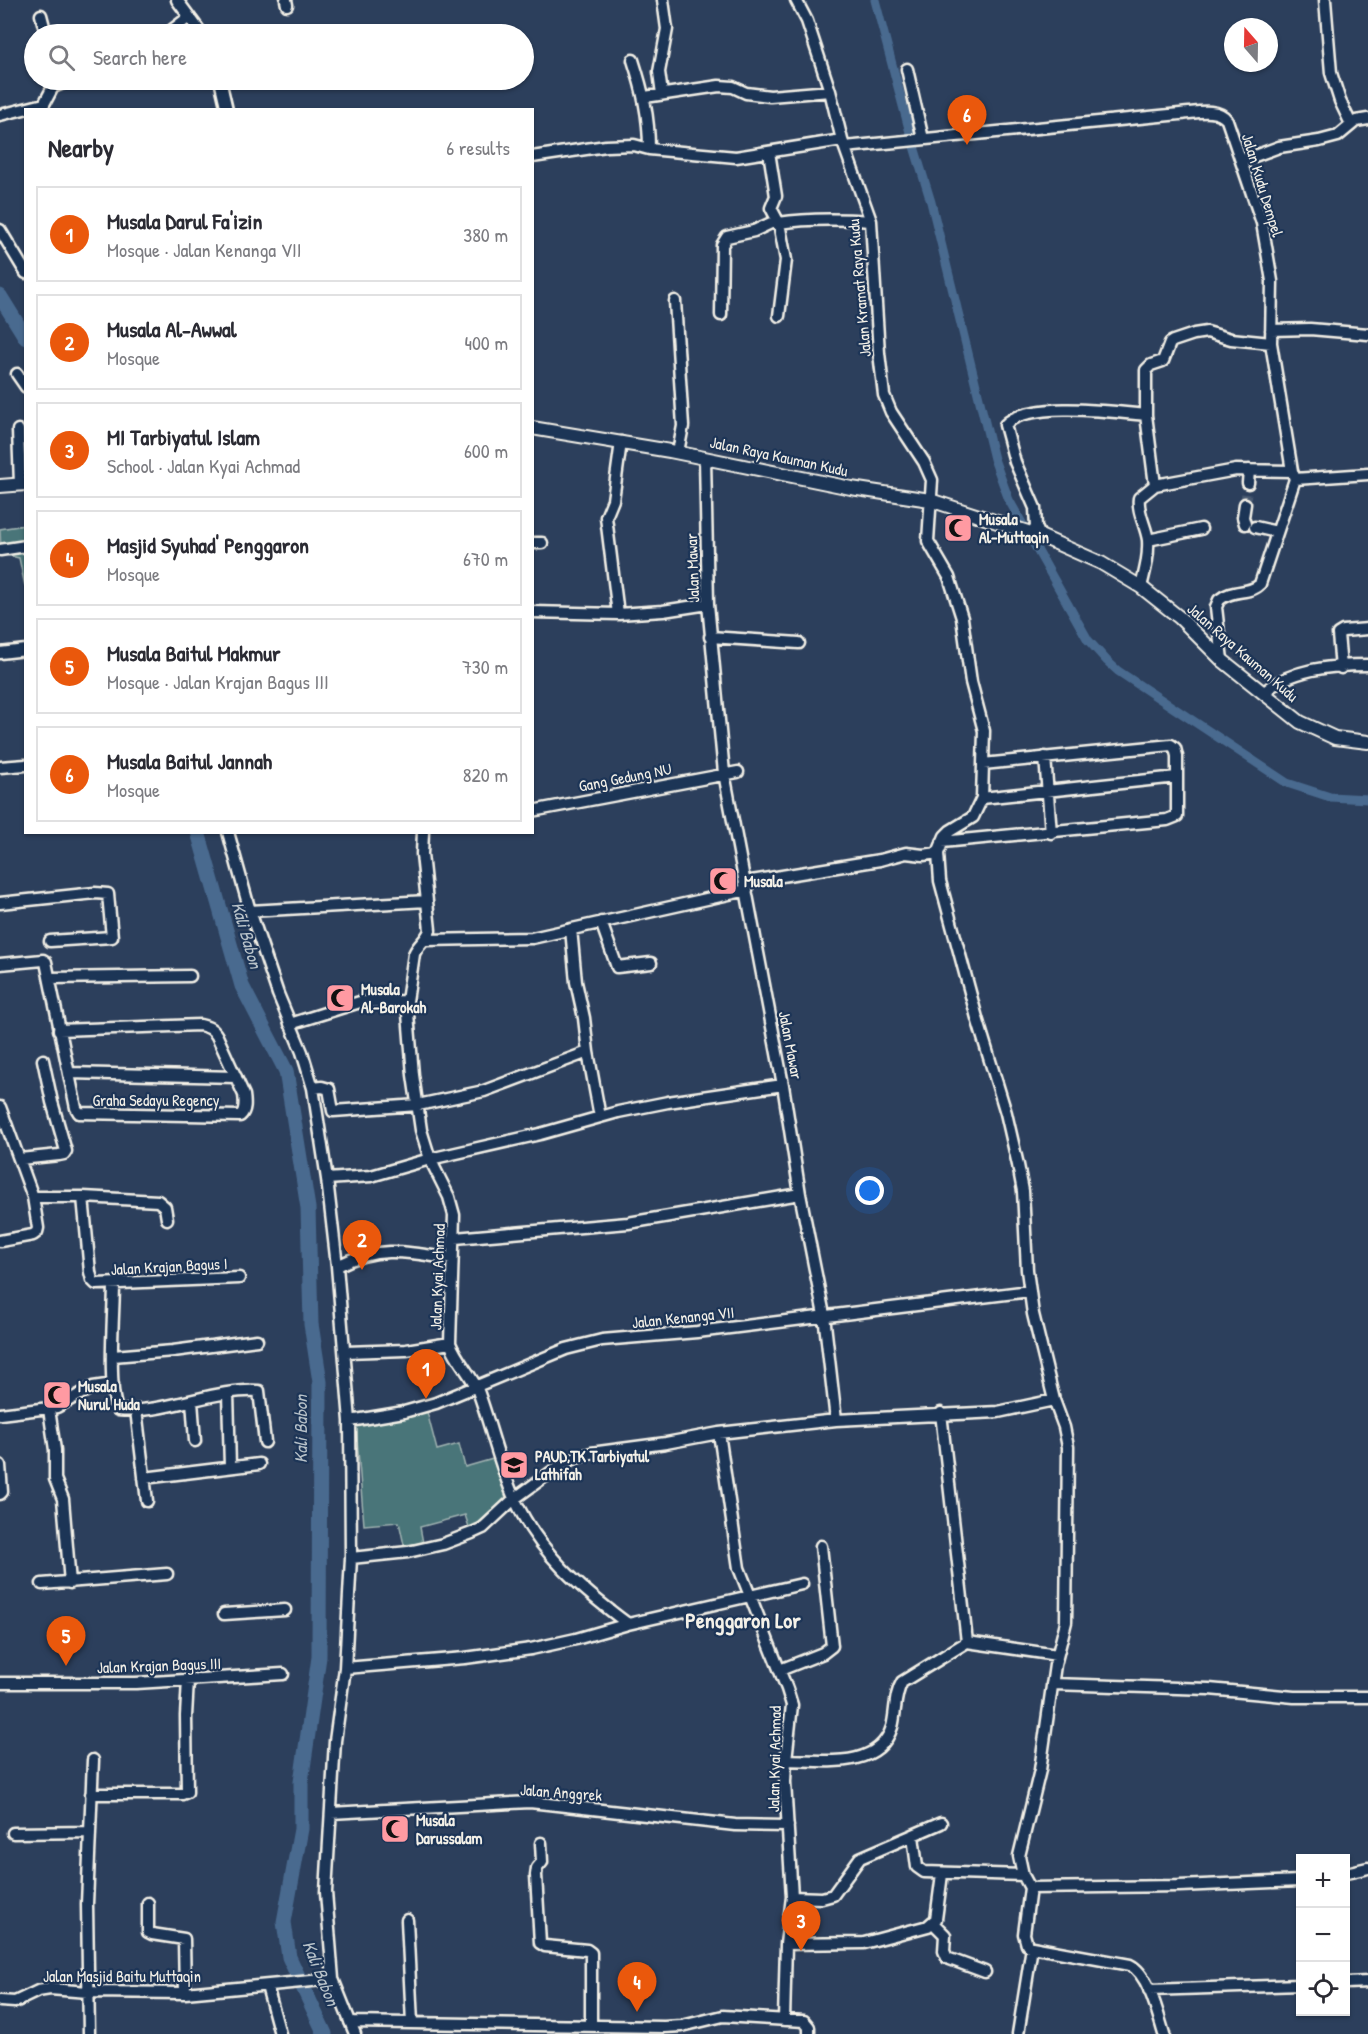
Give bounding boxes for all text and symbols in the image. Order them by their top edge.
north arrow [1224,18,1278,72]
search box [24,24,534,90]
icon: search [45,41,78,74]
text: Search here [93,42,187,72]
pin: 6 [948,96,986,145]
text: Nearby [48,130,114,165]
street label: Jalan Kudu Dempel [1237,131,1289,240]
text: 6 results [446,134,510,161]
text: Musala Darul Fa'izin [107,206,262,236]
street label: Jalan Kramat Raya Kudu [842,217,876,358]
text: 1 [66,221,73,248]
text: 380 m [463,221,508,248]
text: Mosque · Jalan Kenanga VII [107,236,301,263]
text: Musala Al-Awwal [107,314,237,344]
text: 2 [65,329,74,356]
text: 400 m [464,329,508,356]
text: Mosque [107,344,160,371]
text: MI Tarbiyatul Islam [107,422,260,452]
street label: Jalan Raya Kauman Kudu [708,431,851,481]
text: 3 [65,437,74,464]
text: 600 m [464,437,508,464]
text: School · Jalan Kyai Achmad [107,452,300,479]
place label: Musala Al-Muttaqin [979,508,1049,549]
mosque icon: Musala Al-Muttaqin [942,512,974,544]
text: Masjid Syuhad' Penggaron [107,530,309,560]
street label: Jalan Mawar [680,533,704,603]
text: 4 [66,545,73,572]
text: 670 m [463,545,508,572]
text: Mosque [107,560,160,587]
street label: Jalan Raya Kauman Kudu [1183,598,1304,707]
text: Musala Baitul Makmur [107,638,281,668]
text: 5 [65,653,74,680]
text: 730 m [462,653,508,680]
text: Mosque · Jalan Krajan Bagus III [107,668,329,695]
text: Musala Baitul Jannah [107,746,272,776]
street label: Gang Gedung NU [577,757,673,797]
text: 6 [66,761,73,788]
text: 820 m [463,761,508,788]
text: Mosque [107,776,160,803]
mosque icon: Musala [707,865,739,897]
place label: Musala [744,870,784,892]
water label: Kali Babon [226,899,269,973]
place label: Musala Al-Barokah [361,978,426,1018]
mosque icon: Musala Al-Barokah [324,982,356,1014]
street label: Jalan Mawar [774,1009,808,1081]
street label: Graha Sedayu Regency [92,1089,220,1111]
your location [855,1176,884,1205]
pin: 2 [342,1220,382,1270]
street label: Jalan Kyai Achmad [424,1223,450,1331]
street label: Jalan Krajan Bagus I [110,1252,228,1280]
street label: Jalan Kenanga VII [631,1301,735,1333]
pin: 1 [406,1350,446,1399]
place label: Musala Nurul Huda [78,1375,141,1415]
mosque icon: Musala Nurul Huda [41,1379,73,1411]
water label: Kali Babon [288,1393,313,1463]
place label: PAUD,TK Tarbiyatul Lathifah [535,1445,650,1485]
school or university icon: PAUD,TK Tarbiyatul Lathifah [498,1449,530,1481]
district label: Penggaron Lor [685,1605,801,1636]
pin: 5 [46,1616,86,1666]
street label: Jalan Krajan Bagus III [96,1652,222,1678]
street label: Jalan Kyai Achmad [762,1706,786,1812]
street label: Jalan Anggrek [519,1778,603,1806]
place label: Musala Darussalam [416,1809,483,1849]
mosque icon: Musala Darussalam [379,1813,411,1845]
map controls [1296,1854,1350,2016]
button: + [1296,1854,1350,1908]
pin: 3 [782,1902,820,1951]
button: − [1296,1908,1350,1962]
water label: Kali Babon [297,1937,346,2011]
pin: 4 [618,1962,656,2012]
button: locate [1296,1962,1350,2016]
street label: Jalan Masjid Baitu Muttaqin [43,1965,201,1987]

